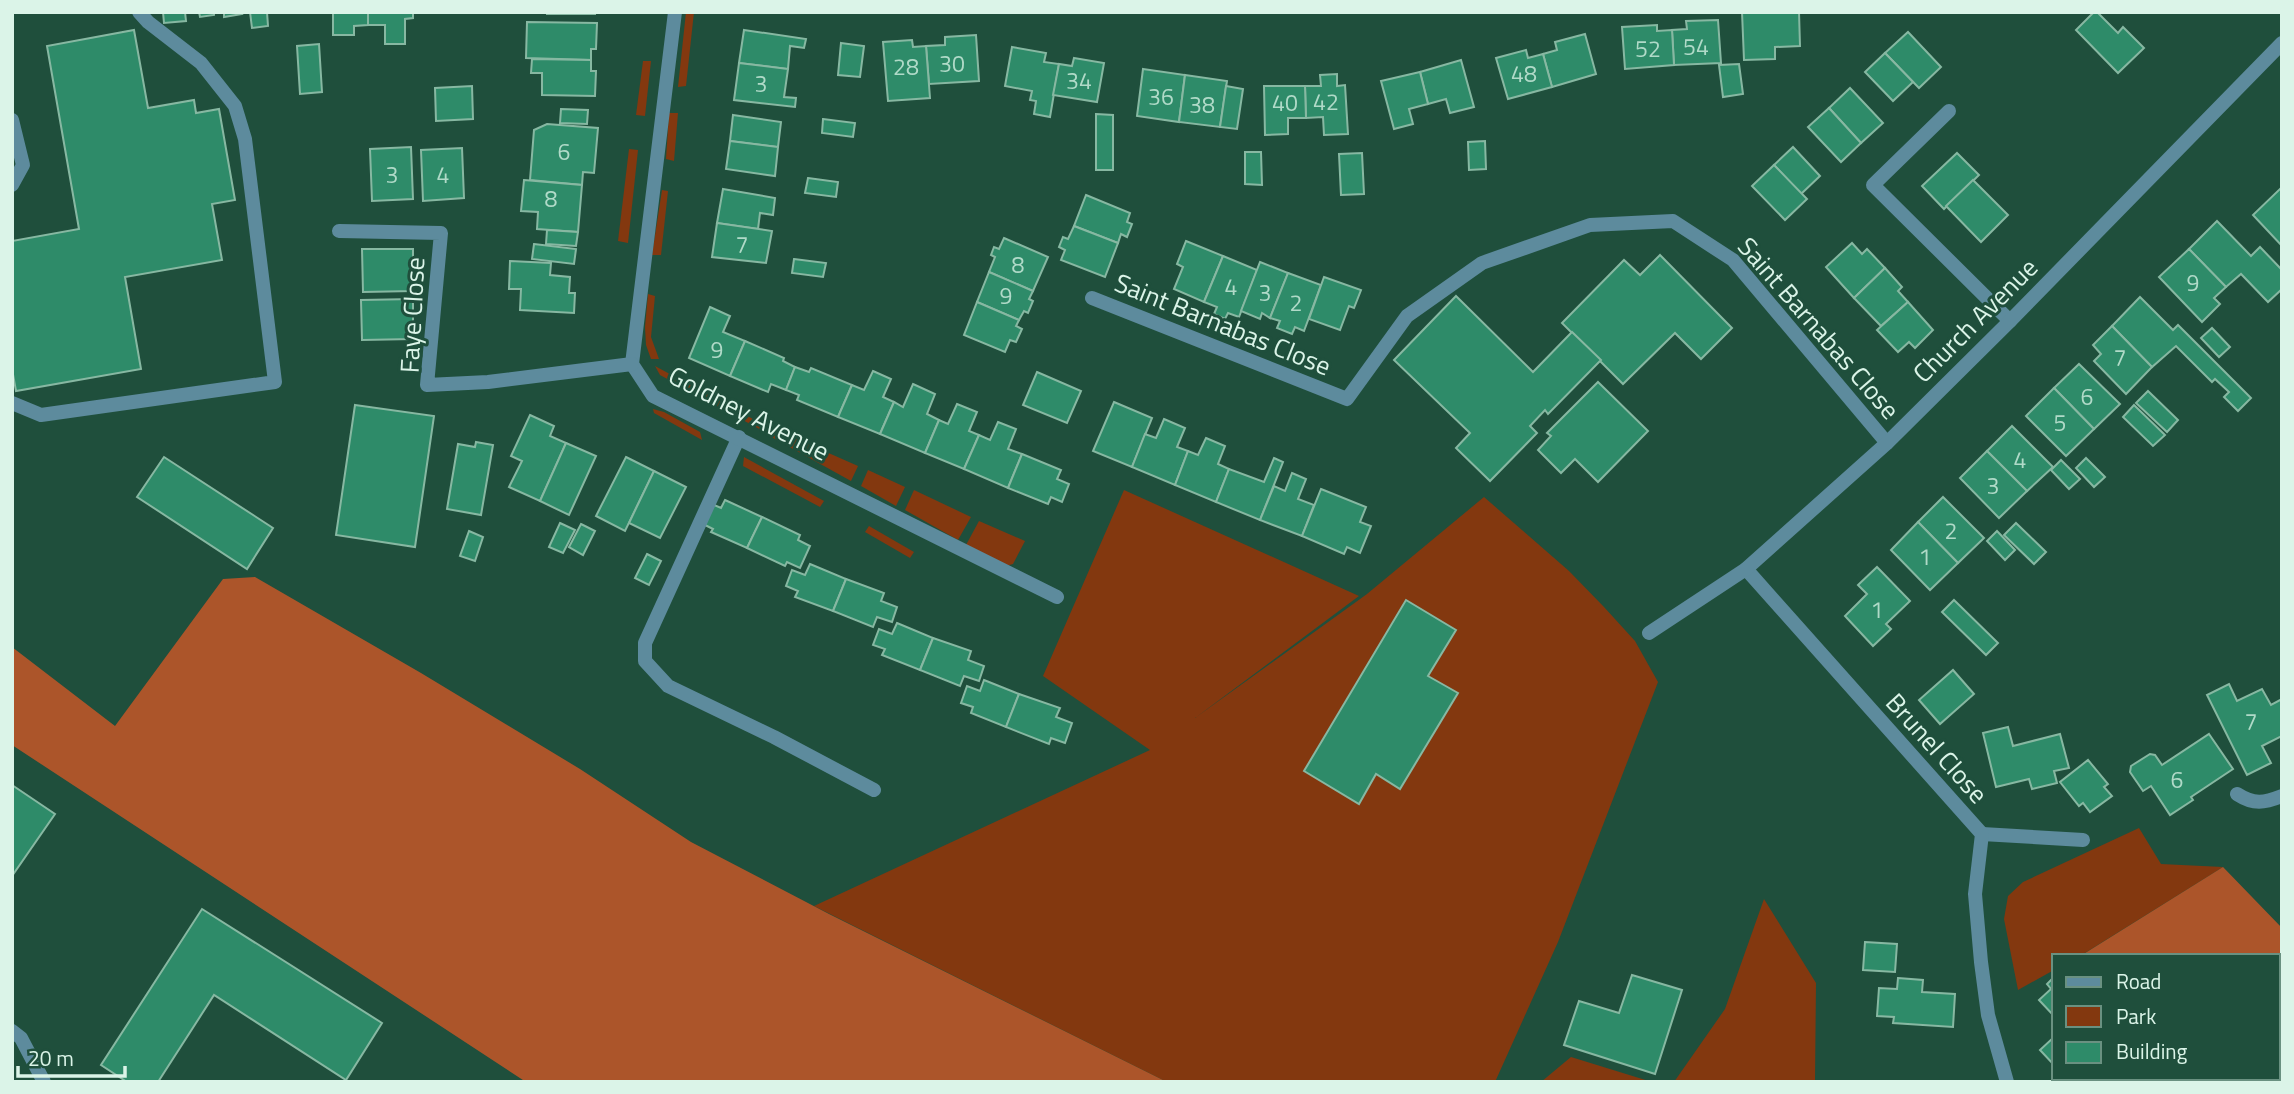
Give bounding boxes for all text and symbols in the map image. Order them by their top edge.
house number: 54 [1683,29,1709,64]
house number: 52 [1635,31,1661,66]
house number: 30 [939,46,965,81]
house number: 28 [893,49,919,84]
house number: 48 [1511,56,1537,91]
house number: 34 [1066,63,1092,98]
house number: 3 [755,66,767,101]
house number: 36 [1148,79,1174,114]
house number: 42 [1313,84,1339,119]
house number: 40 [1272,85,1298,120]
house number: 38 [1189,87,1215,122]
house number: 6 [558,134,570,169]
house number: 3 [386,157,398,192]
house number: 4 [437,157,449,192]
house number: 8 [545,181,558,216]
house number: 7 [736,227,748,262]
street label: Saint Barnabas Close [1729,228,1909,428]
house number: 8 [1012,247,1025,282]
street label: Church Avenue [1904,249,2046,391]
street label: Faye Close [389,256,435,374]
street label: Saint Barnabas Close [1109,263,1337,385]
house number: 9 [2187,265,2199,300]
house number: 4 [1225,269,1237,304]
house number: 3 [1259,275,1271,310]
house number: 9 [1000,278,1012,313]
house number: 2 [1290,285,1302,320]
house number: 9 [711,332,723,367]
house number: 7 [2114,340,2126,375]
street label: Goldney Avenue [662,356,836,470]
house number: 6 [2081,379,2093,414]
house number: 5 [2054,405,2066,440]
house number: 4 [2014,442,2026,477]
house number: 3 [1987,468,1999,503]
house number: 2 [1945,513,1957,548]
house number: 1 [1919,539,1931,574]
house number: 1 [1871,592,1883,627]
street label: Brunel Close [1877,684,1997,812]
house number: 7 [2245,704,2257,739]
house number: 6 [2171,762,2183,797]
legend [2052,954,2280,1080]
text: Road [2116,965,2161,997]
text: Park [2116,1000,2156,1032]
scale bar [18,1034,124,1078]
text: Building [2116,1035,2188,1067]
text: 20 m [28,1042,74,1074]

